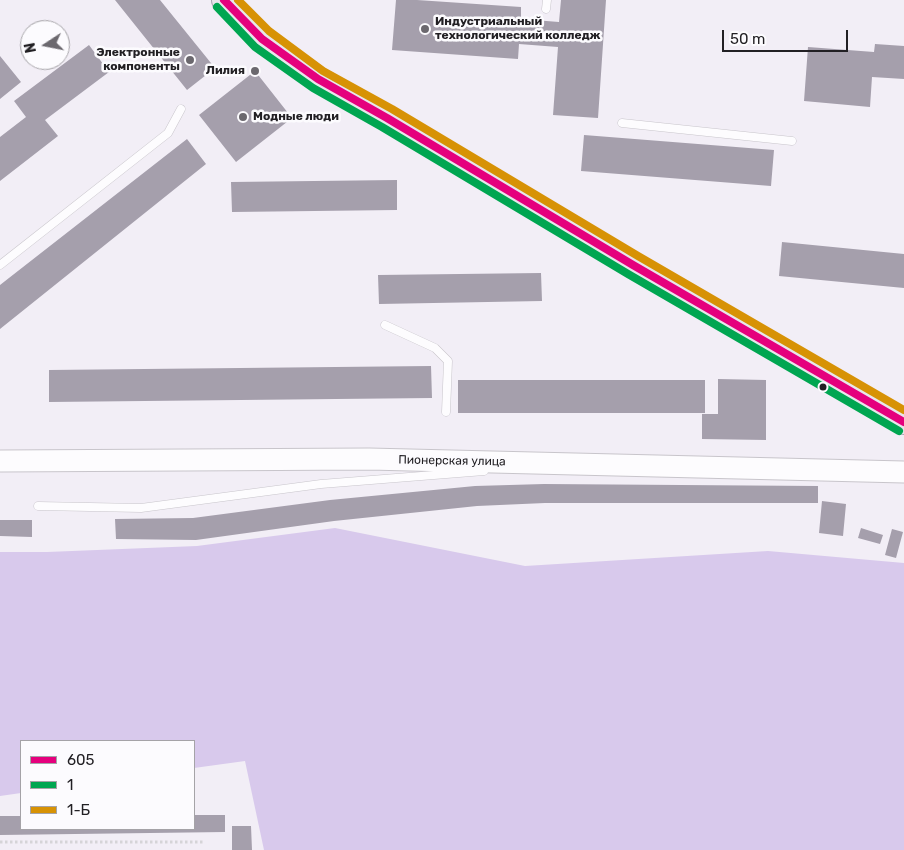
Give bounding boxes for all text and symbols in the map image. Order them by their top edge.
place label: Индустриальный технологический колледж [435,15,600,43]
north arrow [20,20,70,70]
scale bar [724,20,850,52]
marker: Индустриальный технологический колледж [419,23,431,35]
text: 50 m [730,30,765,48]
text: N [21,41,40,54]
place label: Электронные компоненты [96,46,180,74]
marker: Электронные компоненты [184,54,196,66]
place label: Лилия [206,64,245,78]
marker: Лилия [249,65,261,77]
place label: Модные люди [253,110,339,124]
marker: Модные люди [237,111,249,123]
unlabelled marker [818,382,828,392]
street label: Пионерская улица [398,453,506,469]
legend [20,740,195,830]
text: 605 [67,751,94,769]
text: 1 [67,776,73,794]
text: 1-Б [67,801,90,819]

